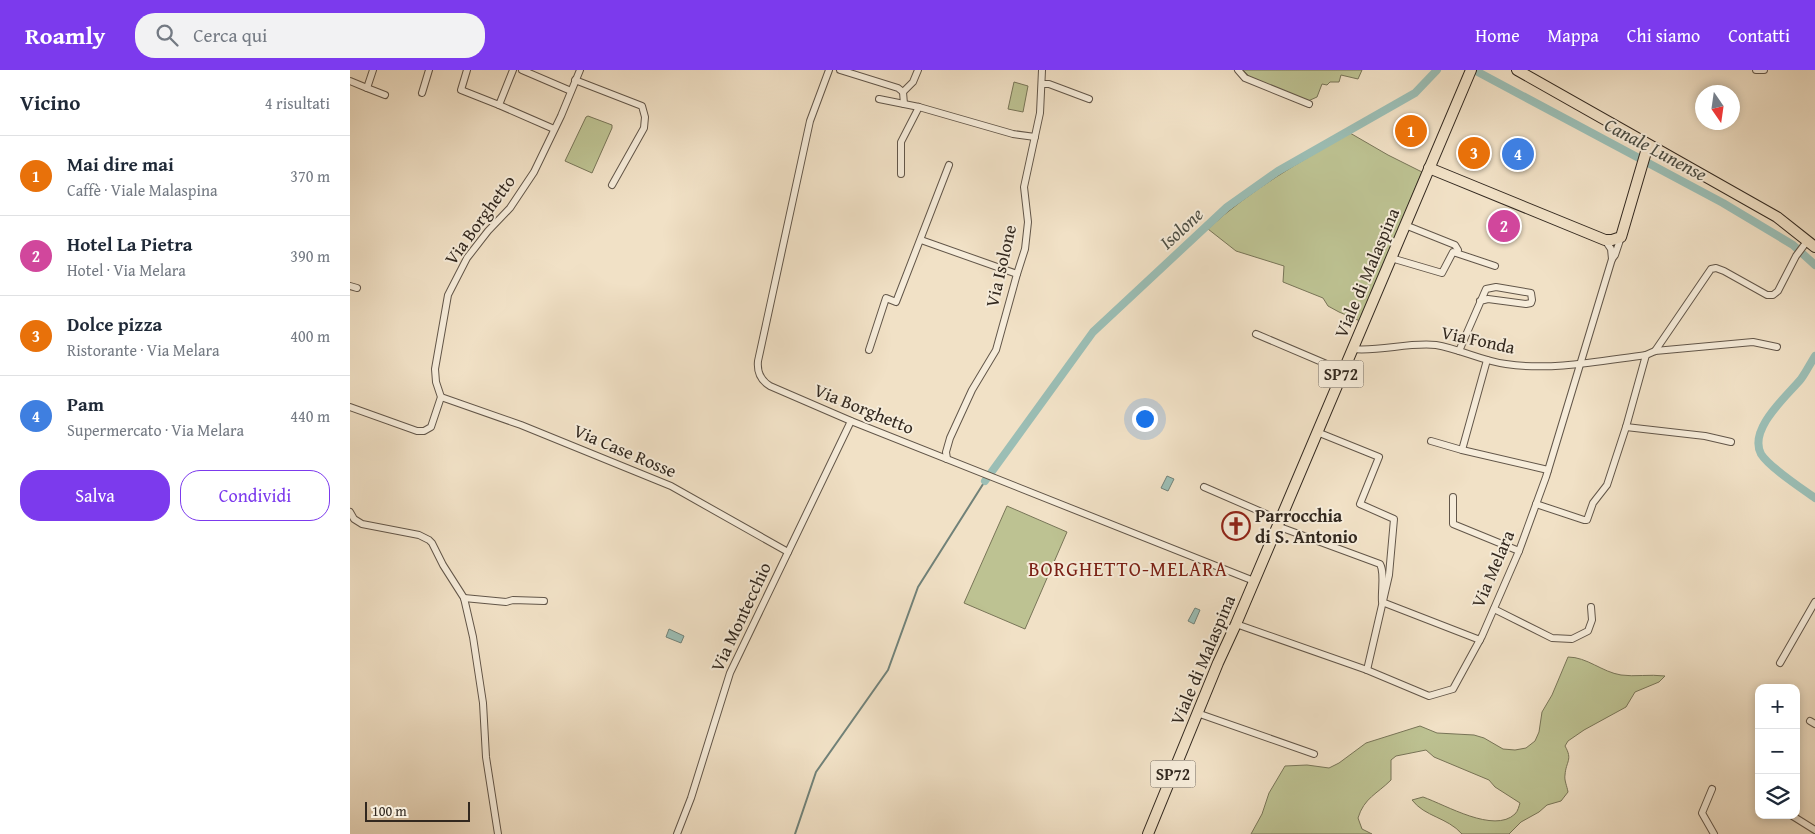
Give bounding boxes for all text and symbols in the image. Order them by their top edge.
search box [135,13,485,58]
text: Roamly [25,18,105,53]
icon: search [153,21,181,49]
text: Cerca qui [193,21,267,49]
text: Home [1475,22,1520,49]
text: Mappa [1548,22,1599,49]
text: Chi siamo [1627,22,1700,49]
text: Contatti [1728,22,1790,49]
north arrow [1695,85,1740,130]
text: Vicino [20,87,80,118]
text: 4 risultati [265,91,330,115]
water label: Canale Lunense [1600,110,1713,188]
pin: 1 [1395,112,1427,150]
pin: 3 [1458,134,1490,172]
pin: 4 [1502,135,1534,173]
text: Mai dire mai [67,150,174,178]
text: 1 [32,164,40,188]
text: 370 m [290,164,330,188]
street label: Via Borghetto [438,169,522,270]
text: Caffè · Viale Malaspina [67,178,218,202]
water label: Isolone [1153,200,1209,255]
street label: Viale di Malaspina [1327,203,1406,342]
pin: 2 [1488,207,1520,245]
street label: Via Isolone [978,222,1023,310]
text: Hotel La Pietra [67,230,192,258]
text: 2 [32,244,40,268]
text: 390 m [290,244,330,268]
text: Hotel · Via Melara [67,258,186,282]
text: Dolce pizza [67,310,162,338]
street label: Via Fonda [1439,319,1518,361]
text: 3 [32,324,40,348]
text: 400 m [290,324,330,348]
text: Ristorante · Via Melara [67,338,219,362]
road number: SP72 [1318,360,1364,388]
street label: Via Borghetto [810,376,918,441]
text: Pam [67,390,104,418]
text: 4 [32,404,40,428]
text: 440 m [290,404,330,428]
your location [1132,406,1158,432]
street label: Via Case Rosse [570,417,681,484]
text: Supermercato · Via Melara [67,418,244,442]
button: Salva [20,470,170,521]
button: Condividi [180,470,330,521]
place label: Parrocchia di S. Antonio [1255,502,1358,550]
church icon: Parrocchia di S. Antonio [1221,511,1251,541]
street label: Via Melara [1464,525,1521,612]
district label: BORGHETTO-MELARA [1028,554,1228,583]
street label: Via Montecchio [703,558,778,676]
street label: Viale di Malaspina [1163,590,1242,729]
map controls [1755,684,1800,819]
button: + [1755,684,1800,729]
button: − [1755,729,1800,774]
road number: SP72 [1150,761,1196,788]
button: layers [1755,774,1800,819]
scale bar [365,799,470,822]
text: 100 m [372,801,407,821]

